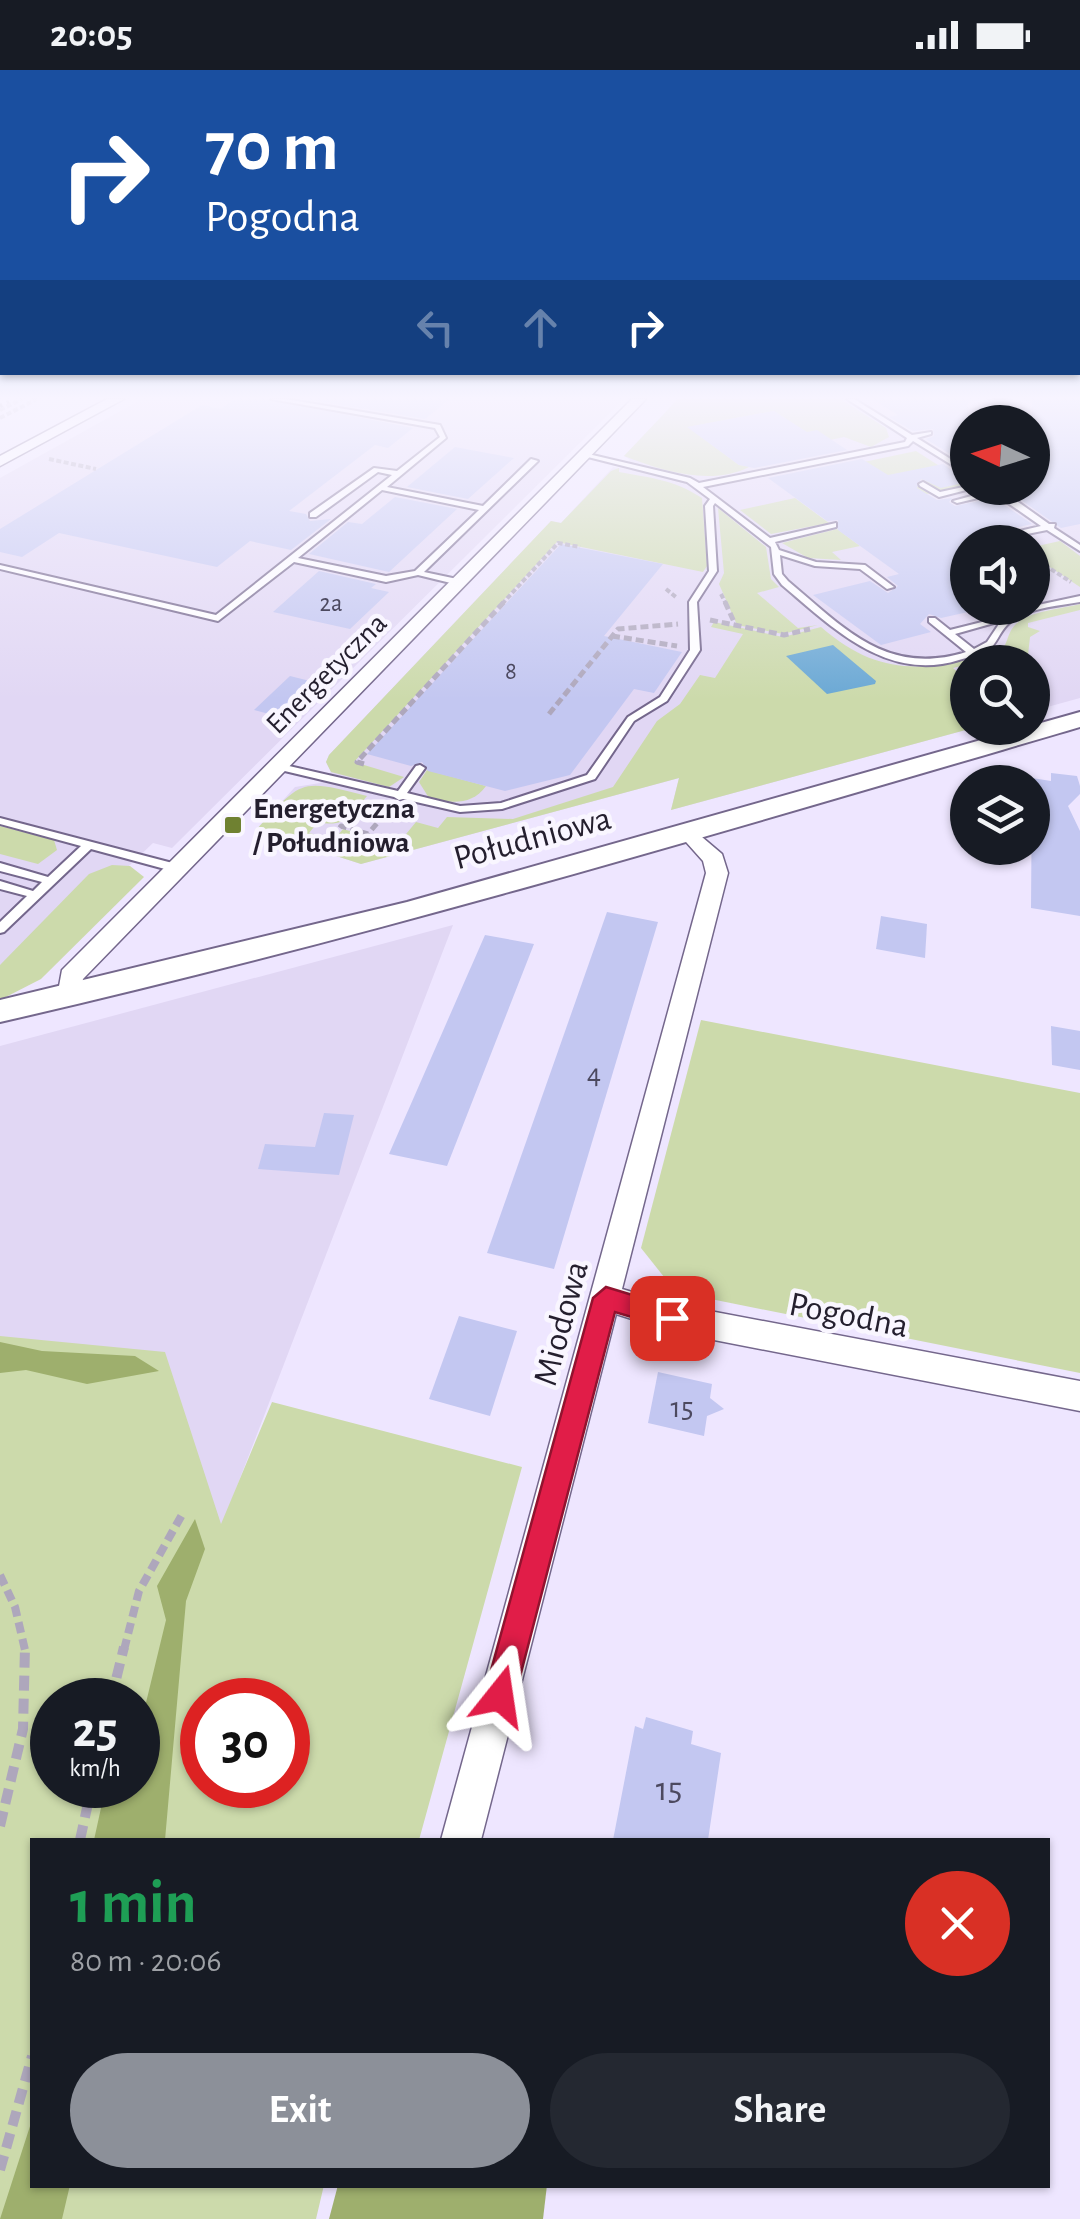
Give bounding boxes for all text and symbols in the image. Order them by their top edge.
text: 20:05 [50,16,133,54]
icon: right [40,110,170,240]
text: 70 m [205,113,339,183]
text: Pogodna [205,195,360,240]
icon: left [408,300,463,355]
icon: ahead [513,300,568,355]
icon: right [618,300,673,355]
north arrow [950,405,1050,505]
map controls [950,405,1050,865]
button: sound [950,525,1050,625]
house number: 2a [320,591,342,616]
street label: Energetyczna [261,608,393,740]
button: search [950,645,1050,745]
house number: 8 [505,659,517,684]
button: layers [950,765,1050,865]
place label: Energetyczna / Południowa [252,794,415,858]
street label: Południowa [450,801,615,876]
marker: Energetyczna / Południowa [222,814,244,836]
house number: 4 [587,1059,601,1089]
street label: Miodowa [528,1257,595,1389]
pin [630,1276,715,1361]
street label: Pogodna [786,1287,911,1344]
icon: arrive [645,1291,700,1346]
house number: 15 [671,1393,693,1423]
position arrow [448,1644,552,1748]
speed limit sign: 30 [180,1678,310,1808]
text: 25 [72,1706,118,1756]
text: km/h [69,1756,121,1781]
house number: 15 [656,1772,682,1807]
button: close [905,1871,1010,1976]
text: 1 min [70,1874,196,1934]
text: 80 m · 20:06 [70,1945,222,1977]
button: Exit [70,2053,530,2168]
button: Share [550,2053,1010,2168]

